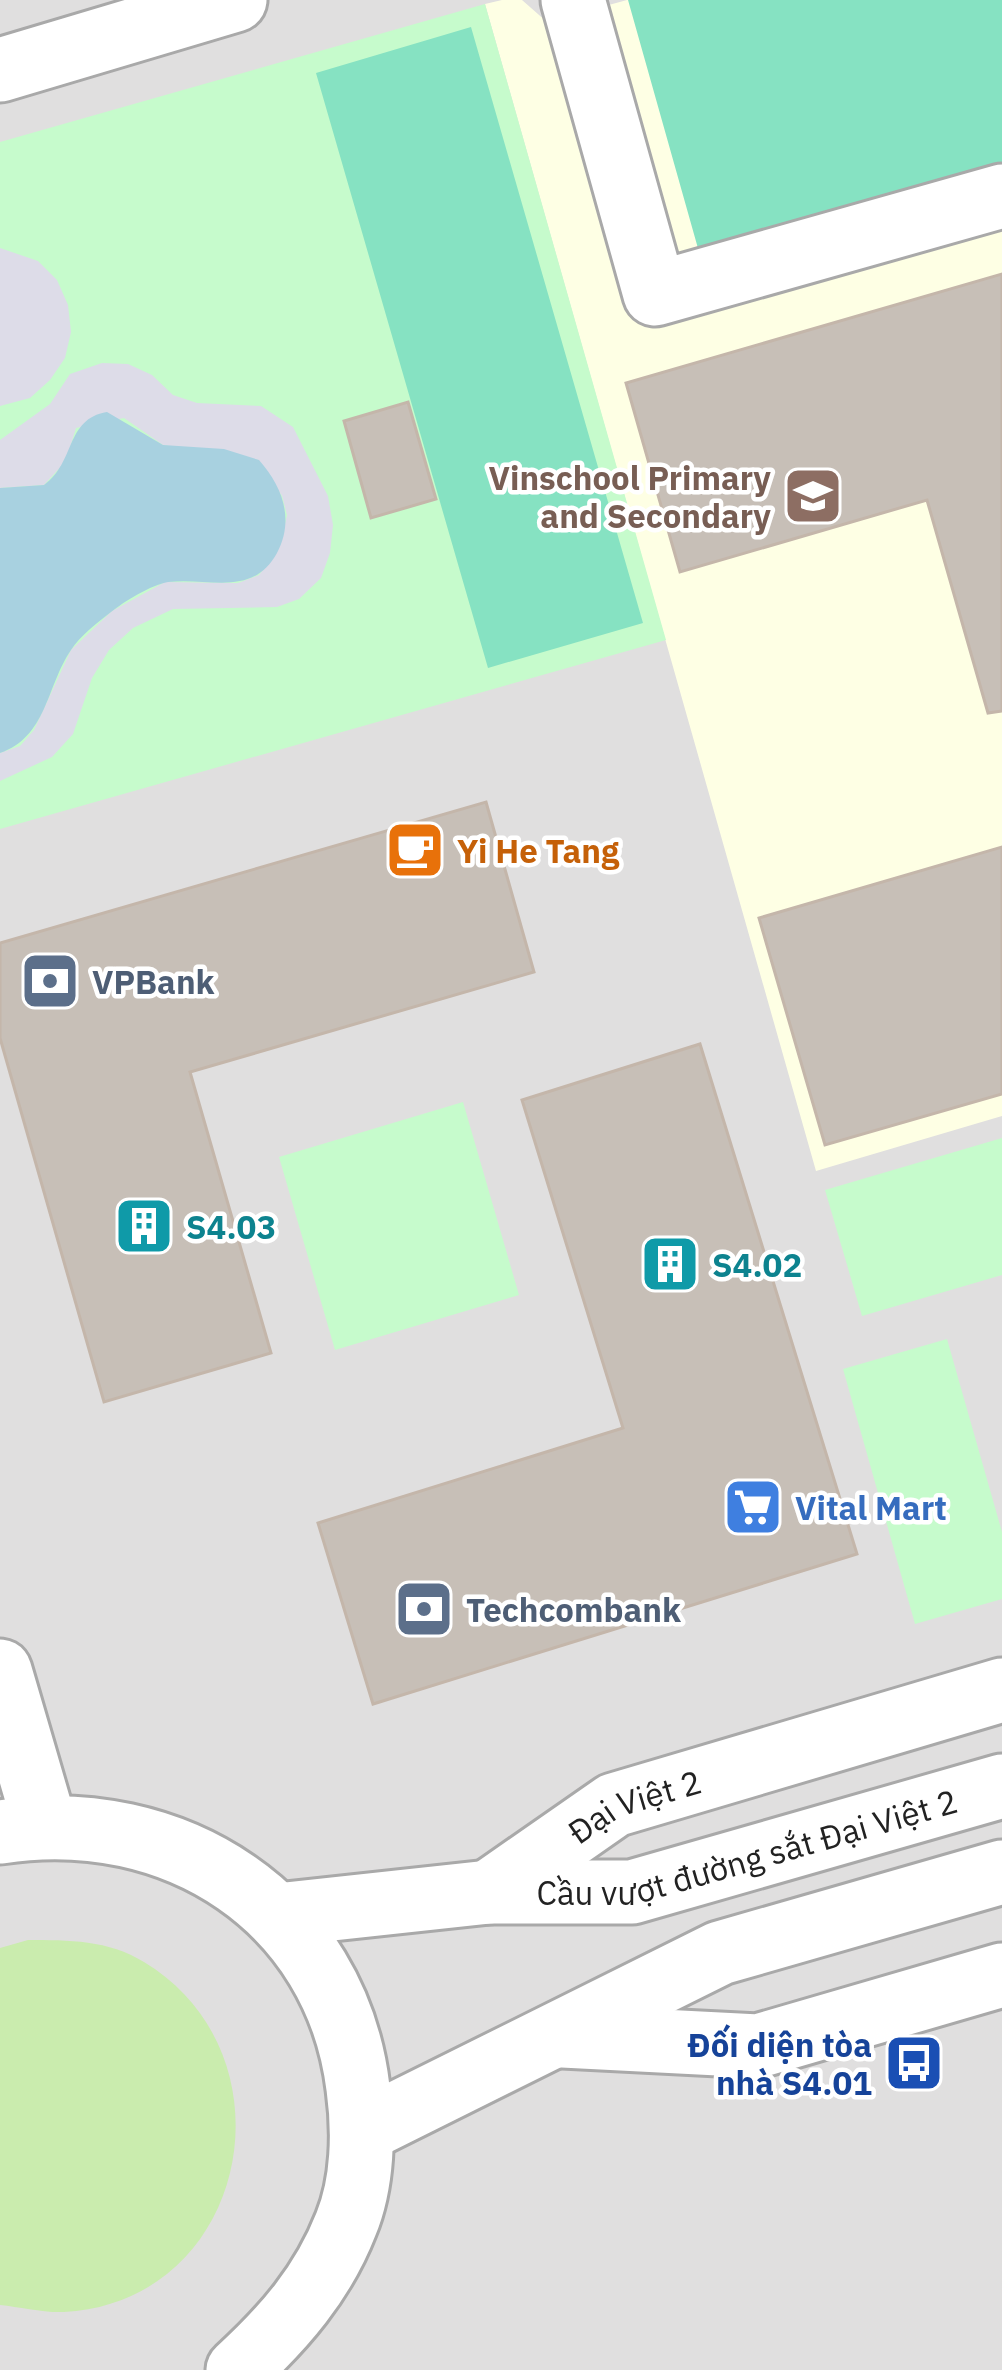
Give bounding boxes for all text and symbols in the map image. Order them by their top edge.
place label: Vinschool Primary and Secondary [489,456,771,537]
school or university icon: Vinschool Primary and Secondary [782,465,844,527]
cafe icon: Yi He Tang [384,819,446,881]
place label: Yi He Tang [457,829,620,872]
bank icon: VPBank [19,950,81,1012]
place label: VPBank [92,960,216,1003]
building icon: S4.03 [113,1195,175,1257]
place label: S4.03 [186,1205,276,1248]
building icon: S4.02 [639,1233,701,1295]
place label: S4.02 [712,1243,802,1286]
supermarket icon: Vital Mart [722,1476,784,1538]
place label: Vital Mart [795,1486,947,1529]
bank icon: Techcombank [393,1578,455,1640]
place label: Techcombank [466,1588,682,1631]
street label: Đại Việt 2 [559,1759,706,1852]
street label: Cầu vượt đường sắt Đại Việt 2 [536,1778,962,1914]
place label: Đối diện tòa nhà S4.01 [688,2023,872,2104]
bus stop icon: Đối diện tòa nhà S4.01 [883,2032,945,2094]

